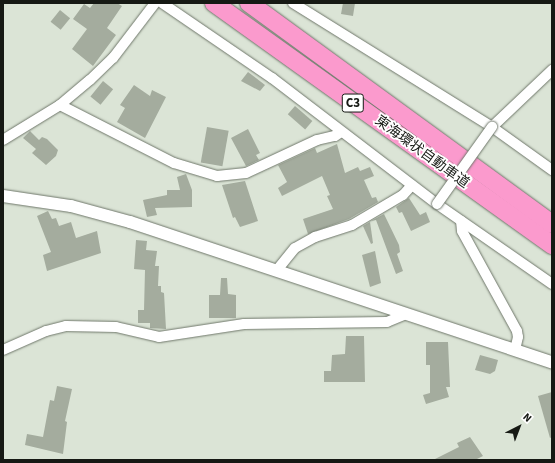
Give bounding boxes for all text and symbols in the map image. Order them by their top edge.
road number: C3 [341,92,365,114]
street label: 東海環状自動車道 [372,112,472,192]
north arrow [499,407,539,447]
text: N [520,410,535,426]

